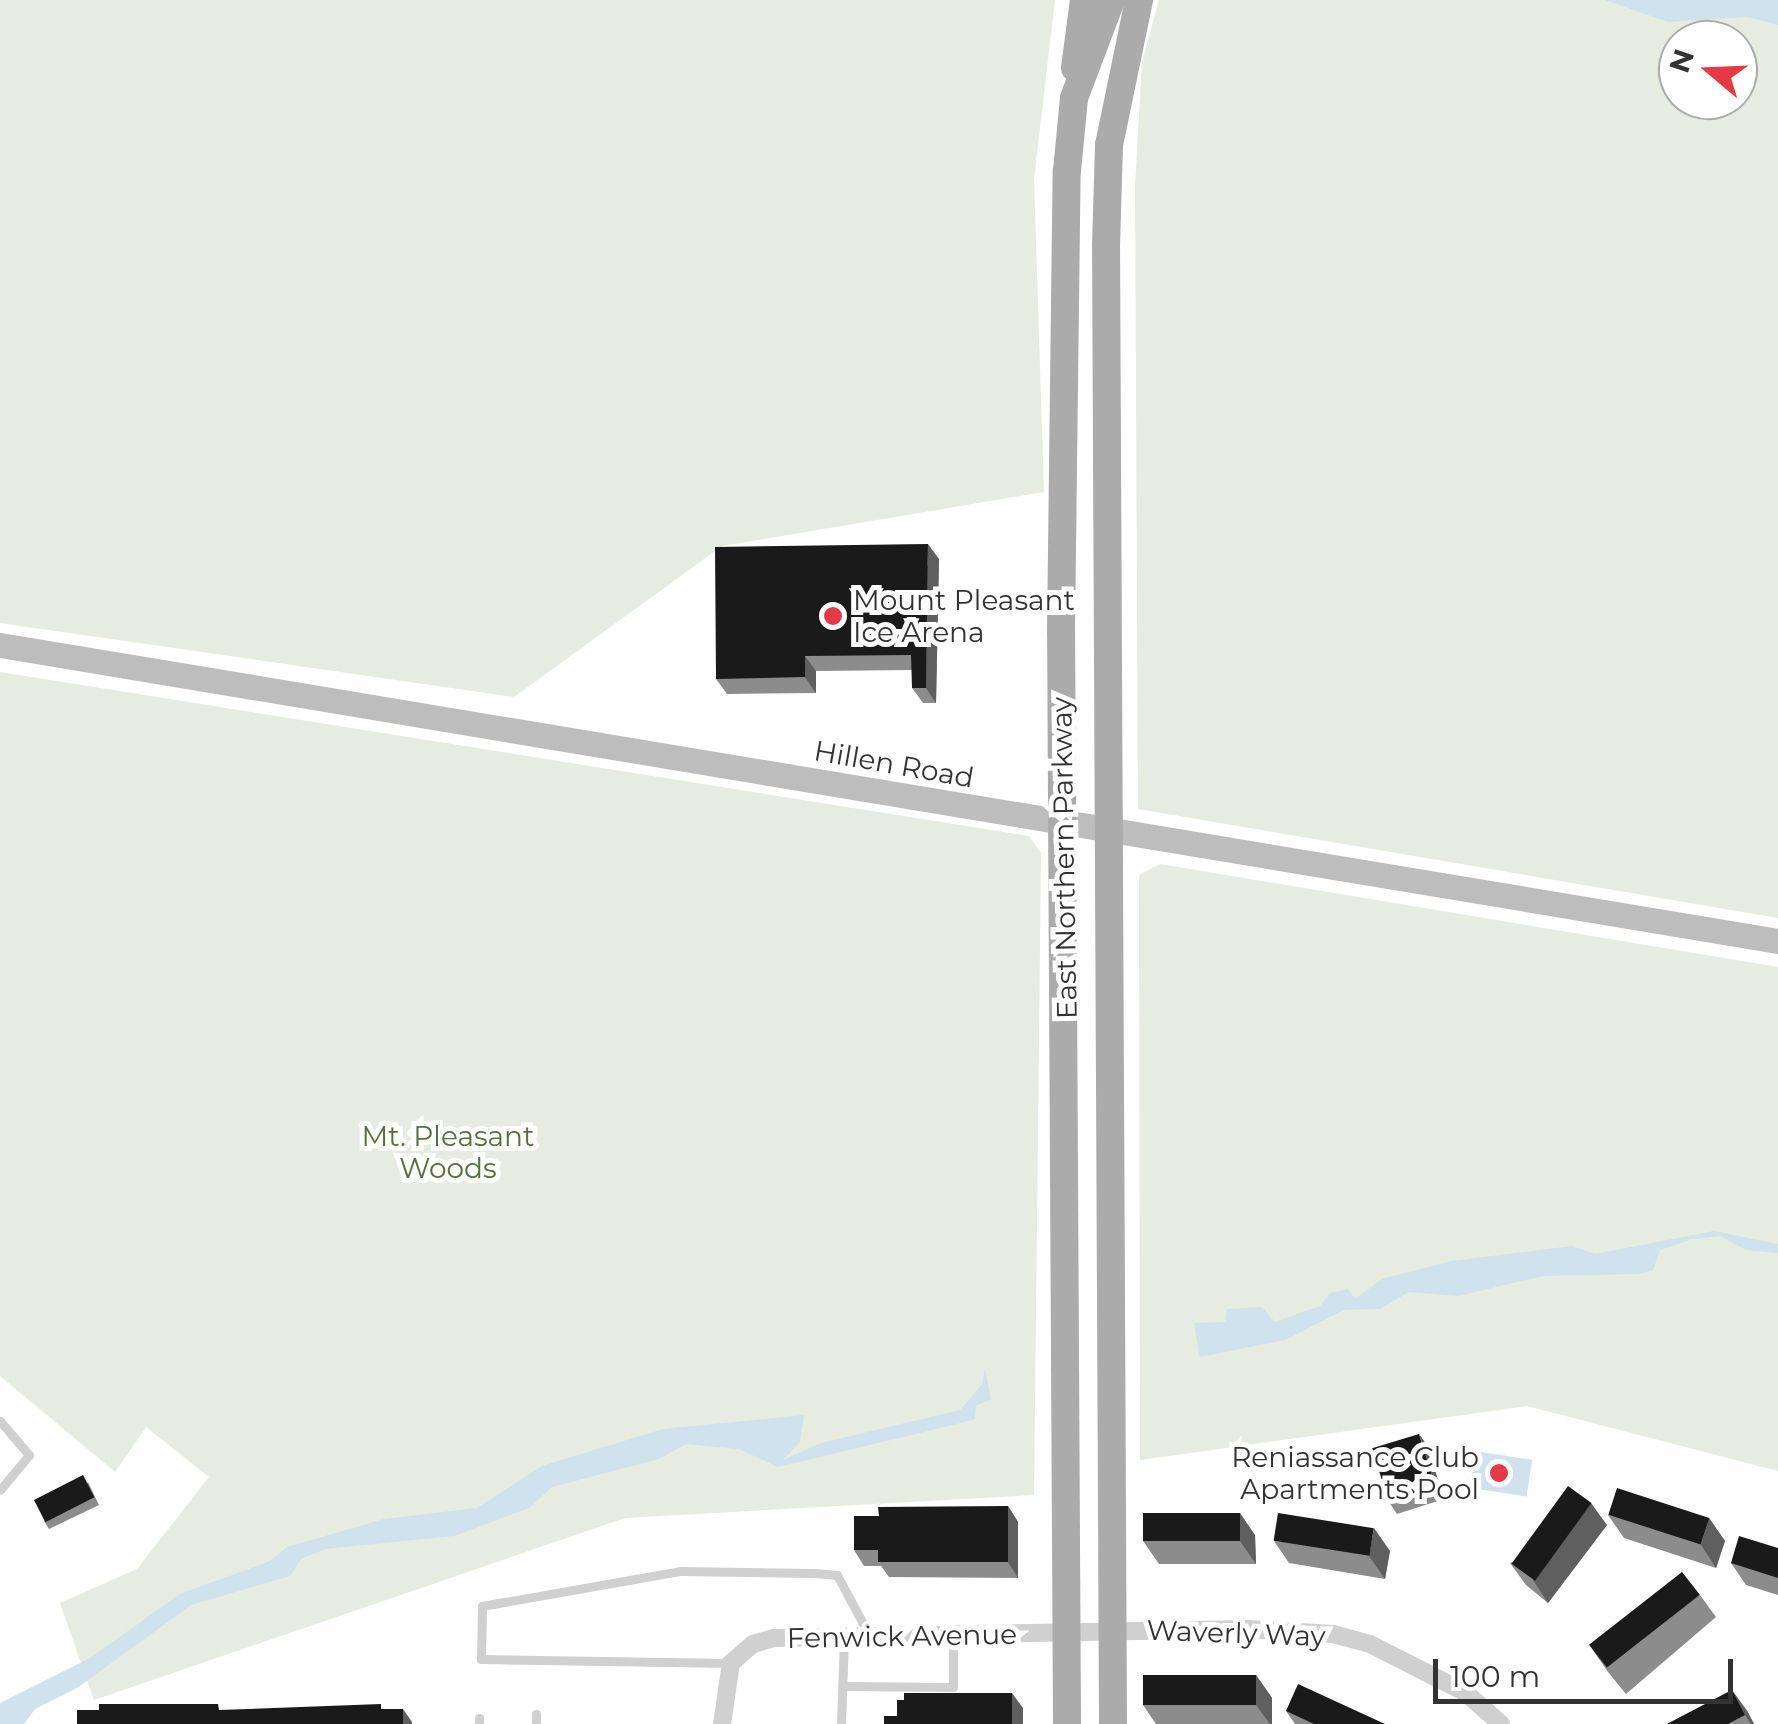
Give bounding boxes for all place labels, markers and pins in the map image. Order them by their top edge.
place label: Mount Pleasant Ice Arena [853,583,1075,649]
marker: Mount Pleasant Ice Arena [822,605,844,627]
place label: Reniassance Club Apartments Pool [1231,1440,1479,1506]
marker: Reniassance Club Apartments Pool [1488,1462,1510,1484]

